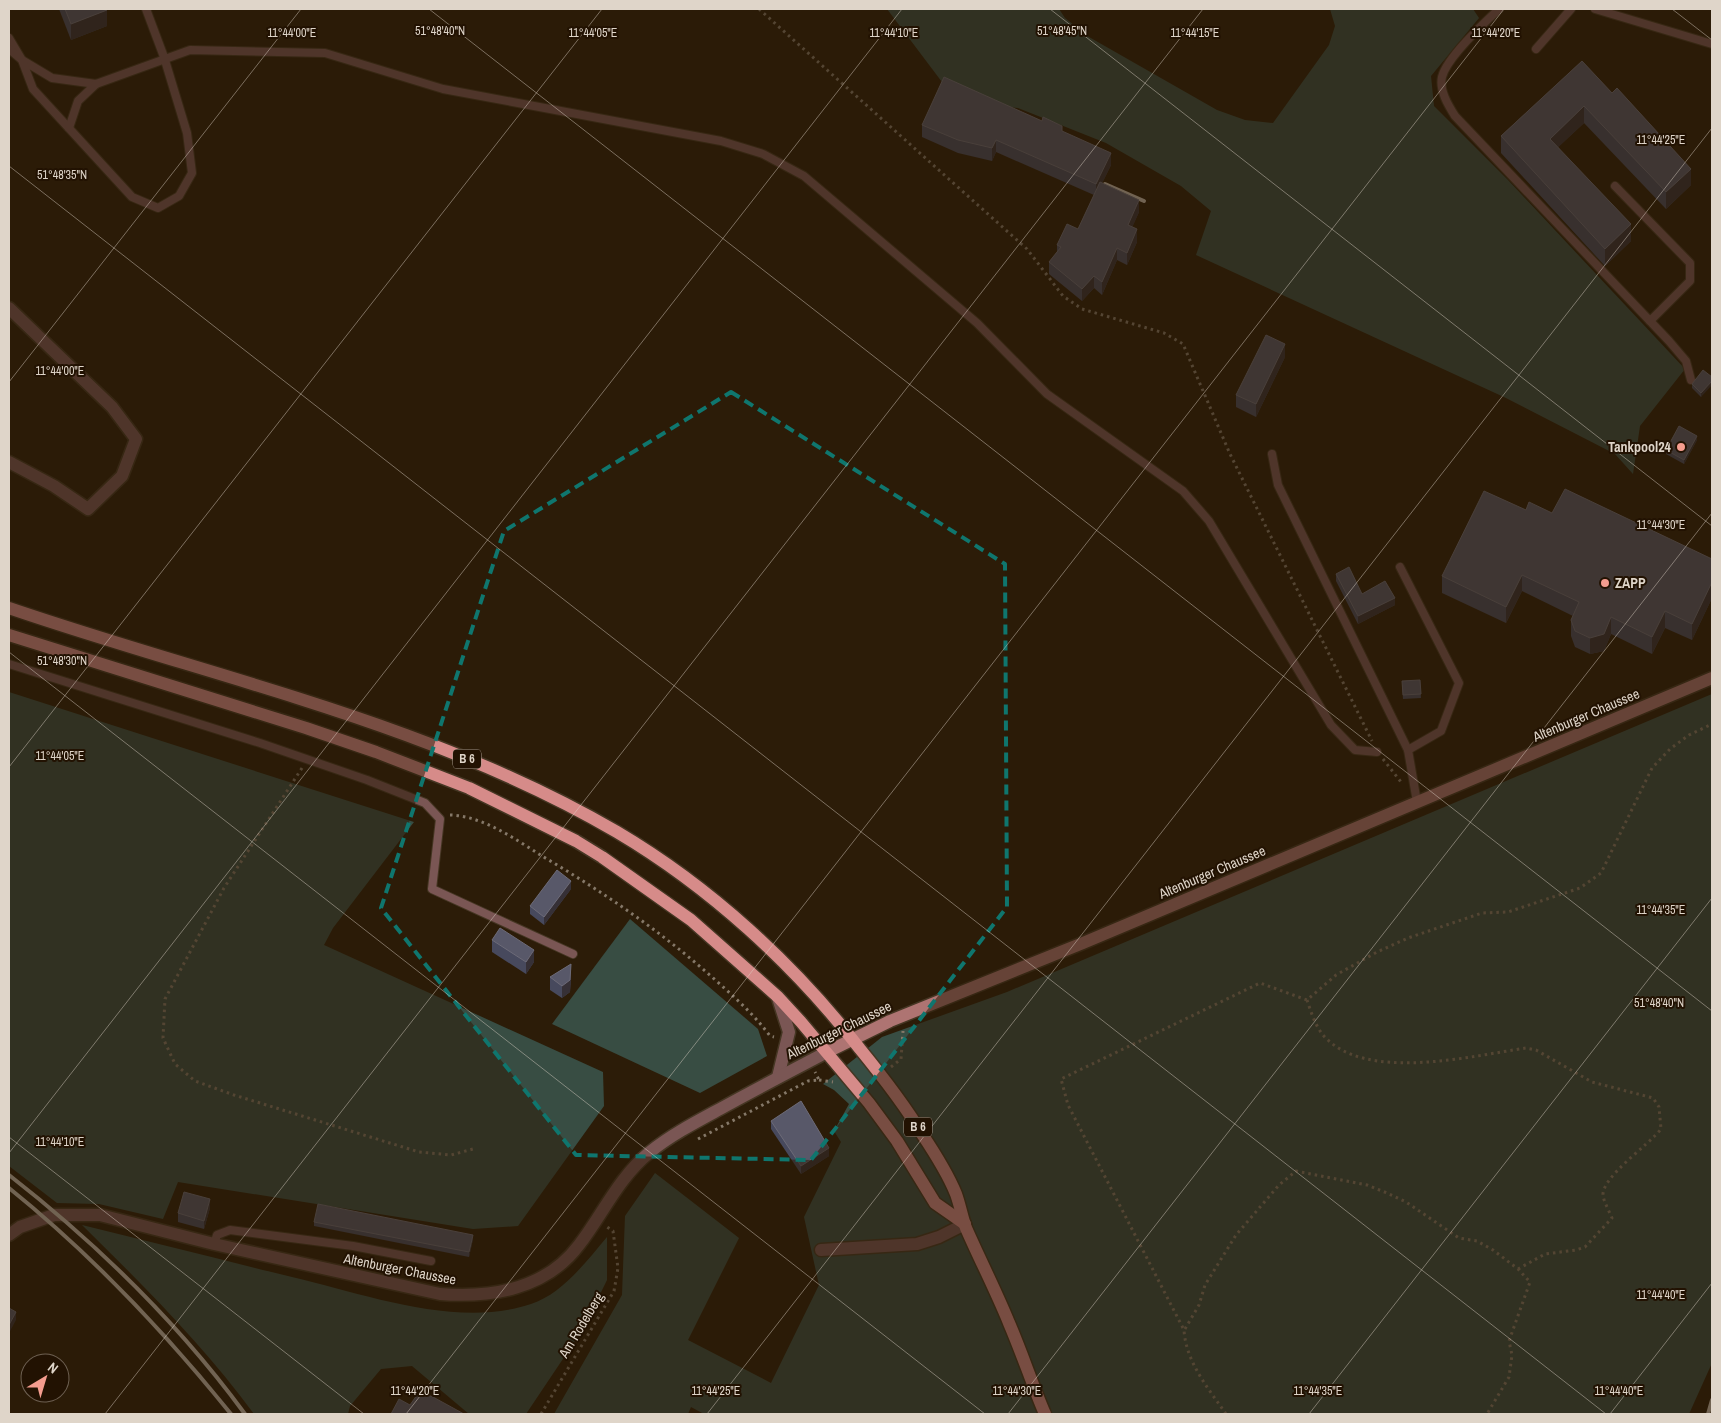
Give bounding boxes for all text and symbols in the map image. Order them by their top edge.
text: 51°48'40"N [415,23,465,39]
text: 51°48'45"N [1037,23,1087,39]
text: 11°44'00"E [268,25,316,41]
text: 11°44'05"E [569,25,617,41]
text: 11°44'10"E [870,25,918,41]
text: 11°44'15"E [1171,25,1219,41]
text: 11°44'20"E [1472,25,1520,41]
text: 11°44'25"E [1637,132,1685,148]
text: 51°48'35"N [37,167,87,183]
text: 11°44'00"E [36,363,84,379]
place label: Tankpool24 [1608,438,1672,456]
marker: Tankpool24 [1675,441,1687,453]
text: 11°44'30"E [1637,517,1685,533]
place label: ZAPP [1615,574,1646,592]
marker: ZAPP [1599,577,1611,589]
text: 51°48'30"N [37,653,87,669]
street label: Altenburger Chaussee [1529,684,1642,746]
text: 11°44'05"E [36,748,84,764]
road number: B 6 [453,750,481,769]
street label: Altenburger Chaussee [1155,841,1268,903]
text: 11°44'35"E [1637,902,1685,918]
text: 51°48'40"N [1634,995,1684,1011]
street label: Altenburger Chaussee [783,997,894,1064]
road number: B 6 [904,1118,932,1136]
text: 11°44'10"E [36,1134,84,1150]
street label: Altenburger Chaussee [341,1249,458,1289]
text: 11°44'40"E [1637,1287,1685,1303]
street label: Am Rodelberg [554,1288,608,1362]
north arrow [20,1353,70,1403]
text: N [44,1358,62,1377]
text: 11°44'20"E [391,1383,439,1399]
text: 11°44'25"E [692,1383,740,1399]
text: 11°44'30"E [993,1383,1041,1399]
text: 11°44'35"E [1294,1383,1342,1399]
text: 11°44'40"E [1595,1383,1643,1399]

